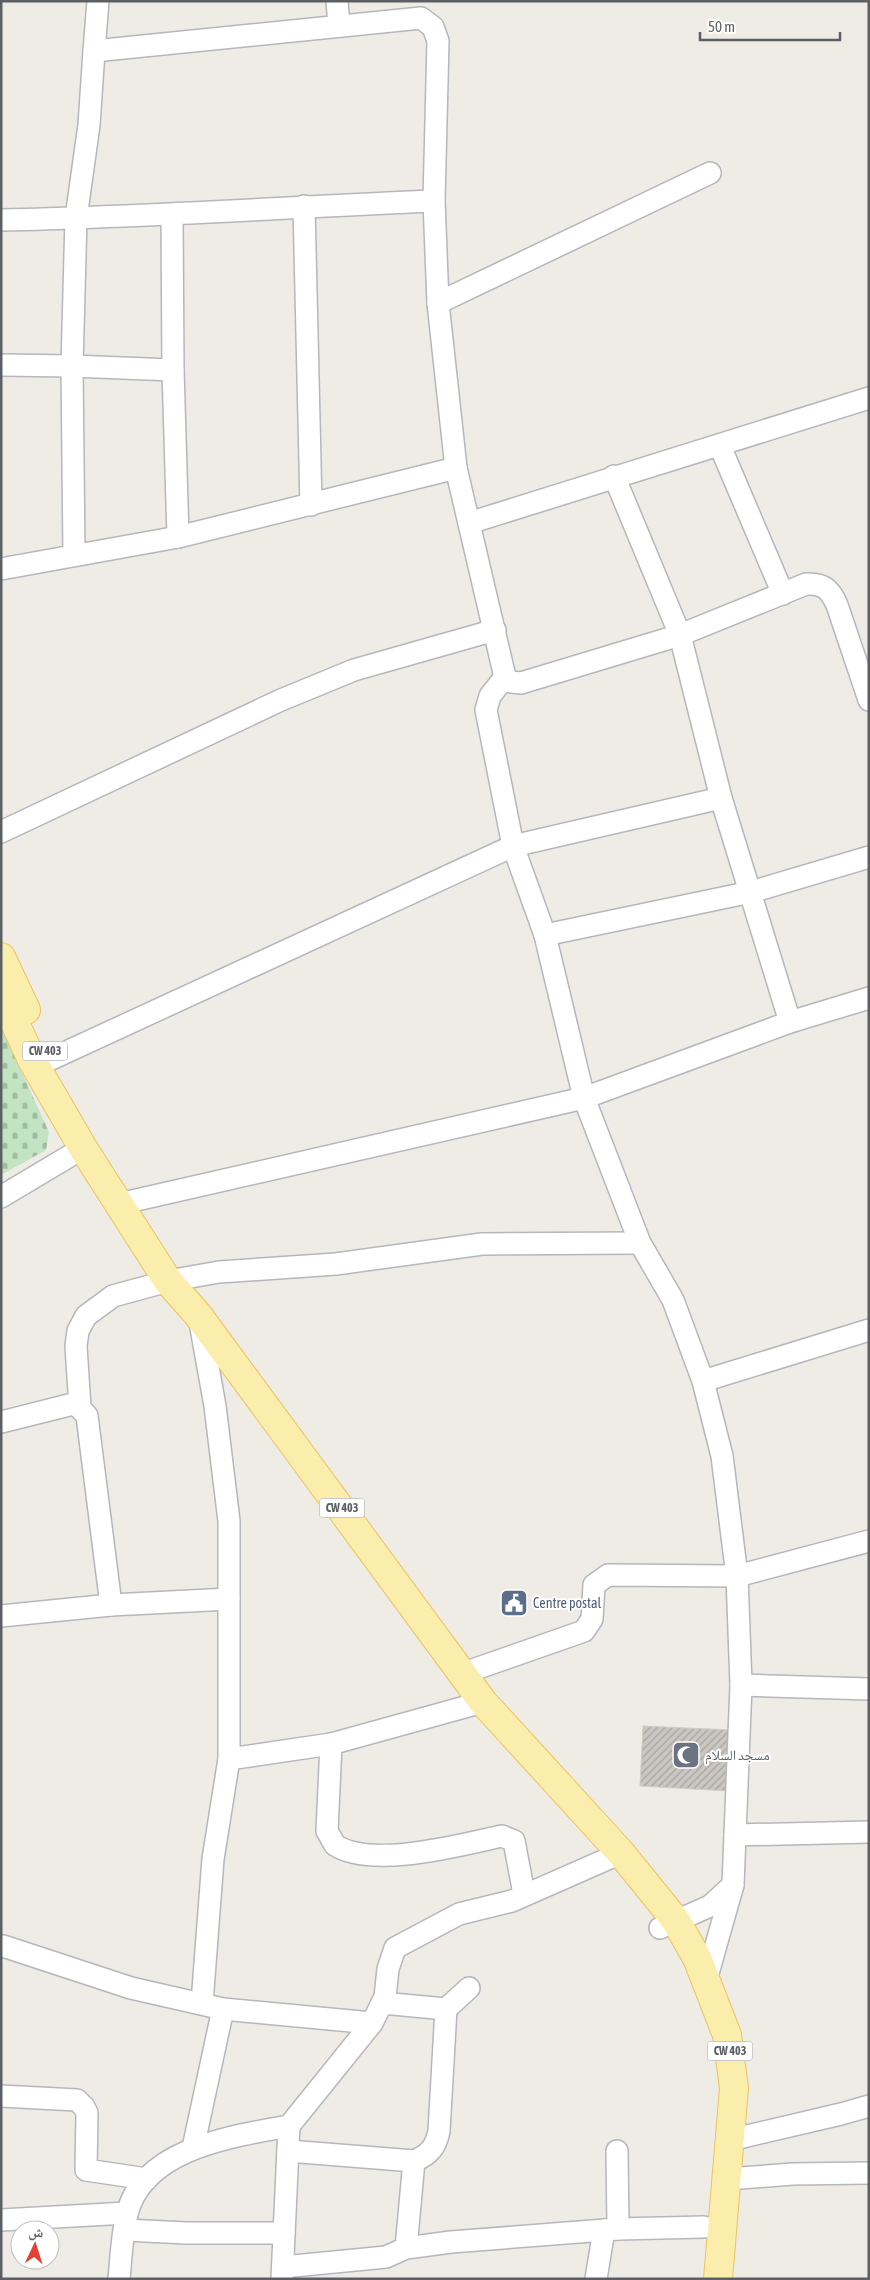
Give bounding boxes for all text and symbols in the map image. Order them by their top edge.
scale bar [700,10,840,42]
text: 50 m [708,18,735,35]
road number: CW 403 [22,1042,68,1060]
road number: CW 403 [320,1499,364,1518]
public building icon: Centre postal [499,1588,529,1618]
place label: Centre postal [533,1595,602,1611]
mosque icon: مسجد السلام [671,1740,701,1770]
place label: مسجد السلام [705,1747,770,1765]
road number: CW 403 [708,2042,752,2060]
north arrow [10,2220,60,2270]
text: ش [28,2224,44,2242]

